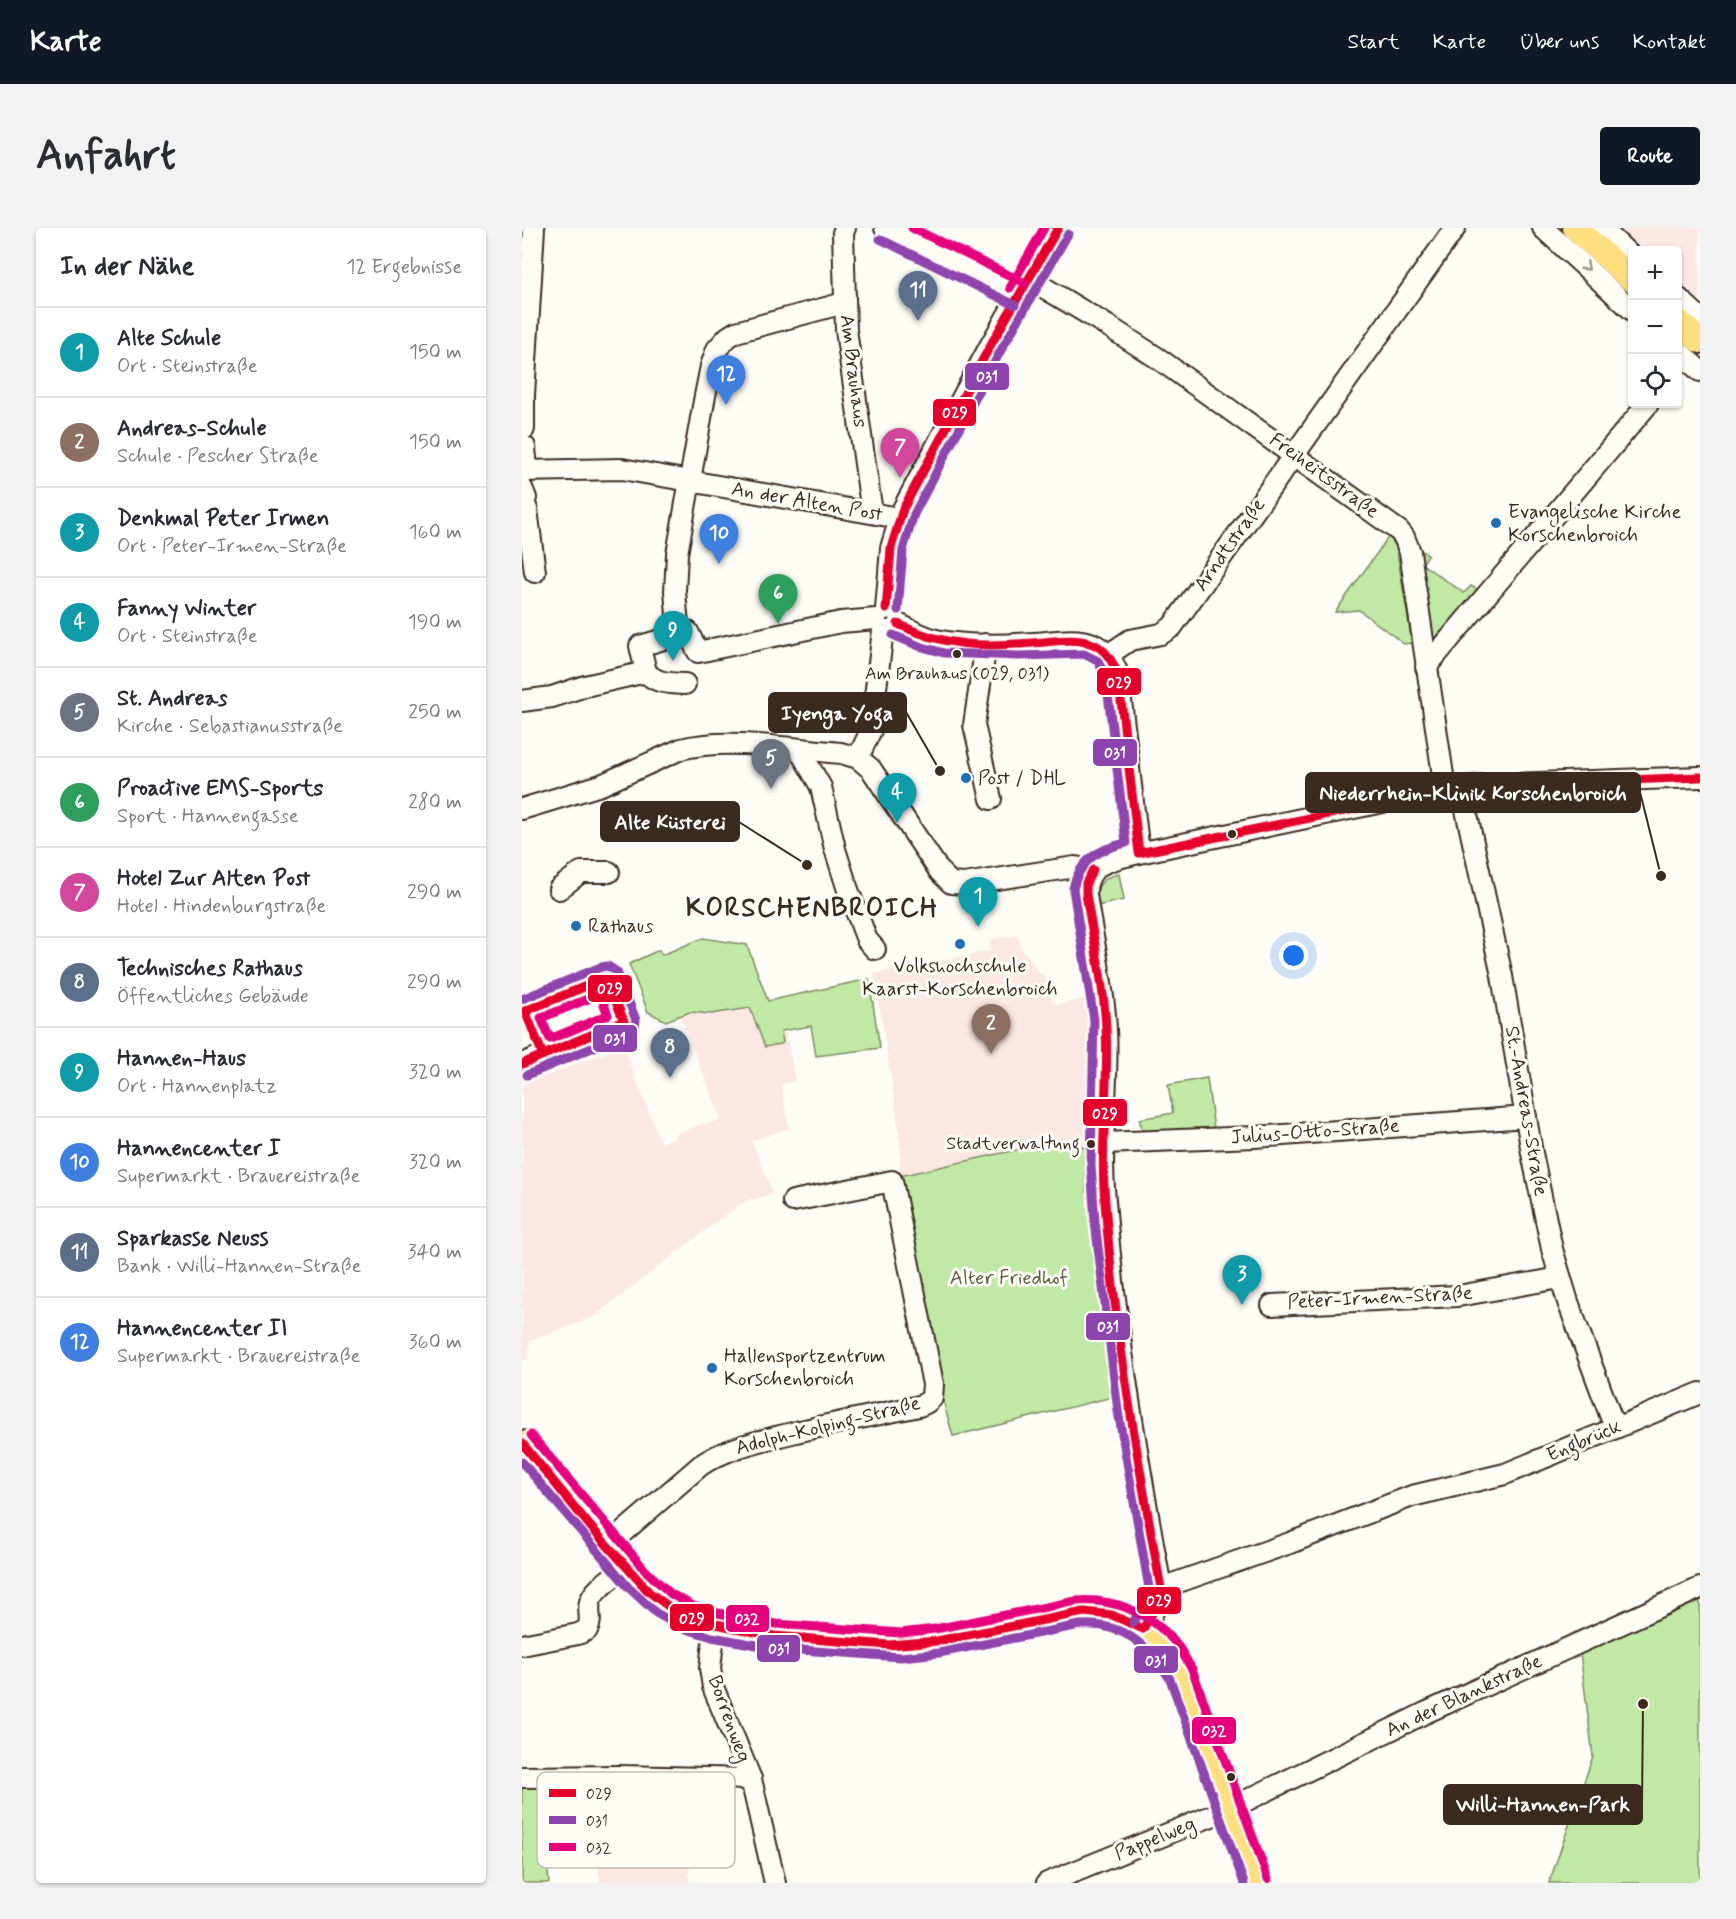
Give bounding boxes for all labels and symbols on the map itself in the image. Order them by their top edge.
one-way arrow [1579,260,1590,271]
pin: 11 [898,272,938,321]
street label: Am Brauhaus [833,313,873,429]
pin: 12 [706,356,746,405]
line badge: 031 [964,362,1010,391]
text: 031 [976,367,998,388]
line badge: 029 [932,398,977,427]
text: 029 [942,403,968,424]
street label: Freiheitsstraße [1264,427,1385,525]
pin: 7 [880,428,920,478]
street label: An der Alten Post [729,475,885,529]
street label: Arndtstraße [1188,493,1272,597]
place label: Evangelische Kirche Korschenbroich [1508,499,1681,549]
pin: 10 [700,514,738,564]
marker: Evangelische Kirche Korschenbroich [1489,516,1503,530]
pin: 6 [758,574,798,624]
pin: 9 [654,612,692,661]
marker: Am Brauhaus (029, 031) [951,648,963,660]
place label: Am Brauhaus (029, 031) [865,662,1050,686]
line badge: 029 [1096,667,1142,696]
text: 029 [1106,673,1132,694]
callout: Iyenga Yoga [769,693,906,732]
text: Iyenga Yoga [781,700,893,730]
line badge: 031 [1092,738,1138,767]
pin: 5 [752,740,790,789]
text: 031 [1104,743,1126,764]
place label: Post / DHL [978,765,1066,792]
marker: Post / DHL [959,771,973,785]
callout: Niederrhein-Klinik Korschenbroich [1306,773,1640,812]
pin: 4 [878,774,916,823]
text: Niederrhein-Klinik Korschenbroich [1319,780,1627,808]
callout: Alte Küsterei [601,802,739,841]
text: Alte Küsterei [614,809,726,837]
unlabelled marker [1226,828,1238,840]
pin: 1 [958,878,998,927]
district label: KORSCHENBROICH [686,892,938,926]
place label: Rathaus [588,913,653,940]
marker: Rathaus [569,919,583,933]
marker: Volkshochschule Kaarst-Korschenbroich [953,937,967,951]
your location [1279,941,1308,970]
place label: Volkshochschule Kaarst-Korschenbroich [862,953,1058,1003]
line badge: 029 [587,974,633,1003]
text: 029 [597,979,623,1000]
pin: 2 [972,1004,1010,1054]
line badge: 031 [592,1024,638,1053]
street label: St.-Andreas-Straße [1498,1024,1554,1198]
pin: 8 [650,1028,690,1078]
text: 031 [604,1029,626,1050]
line badge: 029 [1082,1098,1128,1127]
text: 029 [1092,1104,1118,1125]
street label: Julius-Otto-Straße [1230,1113,1401,1151]
place label: Stadtverwaltung [946,1132,1080,1158]
marker: Stadtverwaltung [1085,1138,1097,1150]
pin: 3 [1222,1256,1262,1305]
park label: Alter Friedhof [950,1265,1068,1292]
street label: Peter-Irmen-Straße [1287,1280,1473,1316]
line badge: 031 [1085,1312,1131,1341]
text: 031 [1097,1317,1119,1338]
place label: Hallensportzentrum Korschenbroich [724,1343,886,1393]
marker: Hallensportzentrum Korschenbroich [705,1361,719,1375]
street label: Adolph-Kolping-Straße [733,1390,924,1464]
street label: Engbrück [1542,1413,1626,1471]
line badge: 029 [1136,1586,1182,1615]
text: 029 [1146,1591,1172,1612]
line badge: 029 [669,1603,715,1632]
line badge: 032 [725,1604,770,1633]
text: 029 [679,1609,705,1630]
text: 032 [734,1609,760,1630]
line badge: 031 [756,1634,801,1663]
text: 031 [768,1639,790,1660]
line badge: 031 [1133,1645,1179,1674]
street label: An der Blankstraße [1381,1648,1547,1744]
text: 031 [1145,1651,1167,1672]
street label: Borrenweg [700,1672,757,1767]
line badge: 032 [1191,1716,1237,1745]
text: 032 [1201,1721,1227,1742]
unlabelled marker [1225,1771,1237,1783]
legend [537,1772,735,1868]
text: 029 [586,1784,612,1805]
callout: Willi-Hannen-Park [1444,1785,1642,1824]
text: Willi-Hannen-Park [1455,1791,1631,1819]
text: 031 [586,1811,608,1832]
street label: Pappelweg [1111,1811,1200,1868]
text: 032 [586,1838,612,1859]

